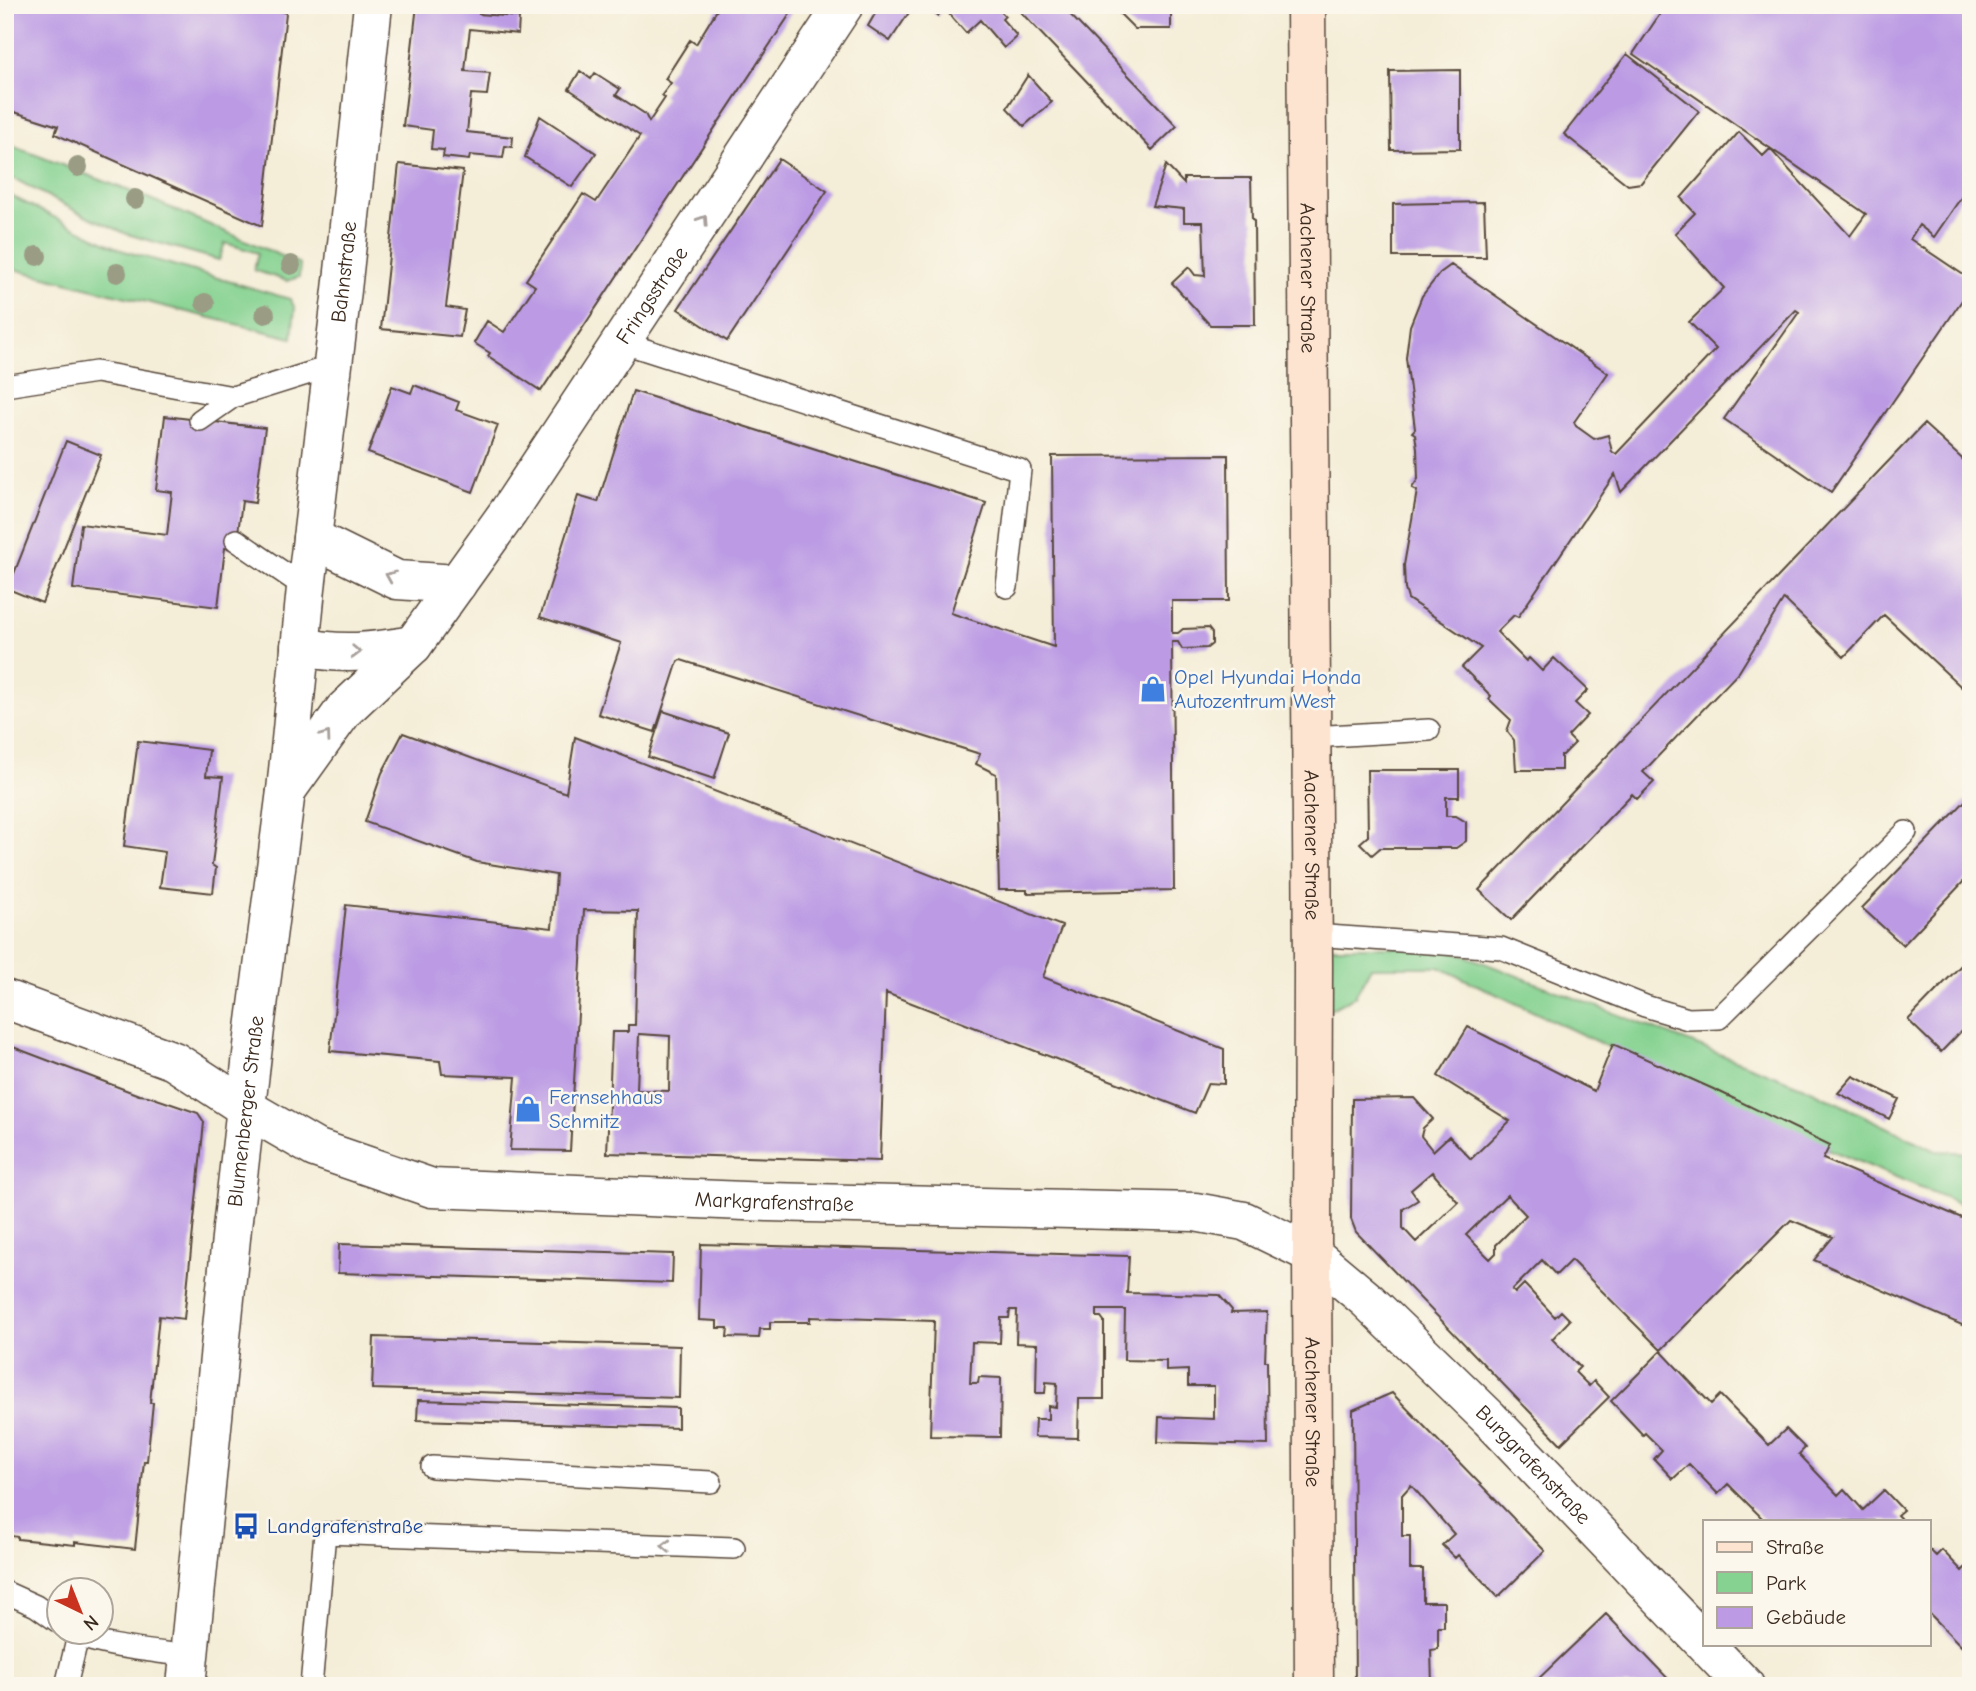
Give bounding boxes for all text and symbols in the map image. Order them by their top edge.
street label: Aachener Straße [1295,203,1321,353]
one-way arrow [694,214,707,227]
street label: Bahnstraße [326,220,361,324]
street label: Fringsstraße [611,242,693,349]
one-way arrow [384,570,397,584]
one-way arrow [352,644,362,660]
place label: Opel Hyundai Honda Autozentrum West [1174,665,1361,713]
shop icon: Opel Hyundai Honda Autozentrum West [1138,674,1168,704]
one-way arrow [318,731,330,744]
street label: Aachener Straße [1300,770,1325,920]
street label: Blumenberger Straße [223,1014,269,1208]
place label: Fernsehhaus Schmitz [549,1085,662,1133]
shop icon: Fernsehhaus Schmitz [513,1094,543,1124]
street label: Markgrafenstraße [694,1187,854,1216]
street label: Aachener Straße [1300,1337,1325,1487]
street label: Burggrafenstraße [1471,1400,1596,1529]
bus stop icon: Landgrafenstraße [231,1511,261,1541]
place label: Landgrafenstraße [267,1514,423,1538]
legend [1703,1520,1930,1646]
text: Straße [1766,1535,1824,1559]
one-way arrow [660,1538,671,1553]
text: Park [1766,1571,1806,1595]
north arrow [46,1576,116,1646]
text: Gebäude [1766,1605,1846,1629]
text: N [79,1610,103,1635]

